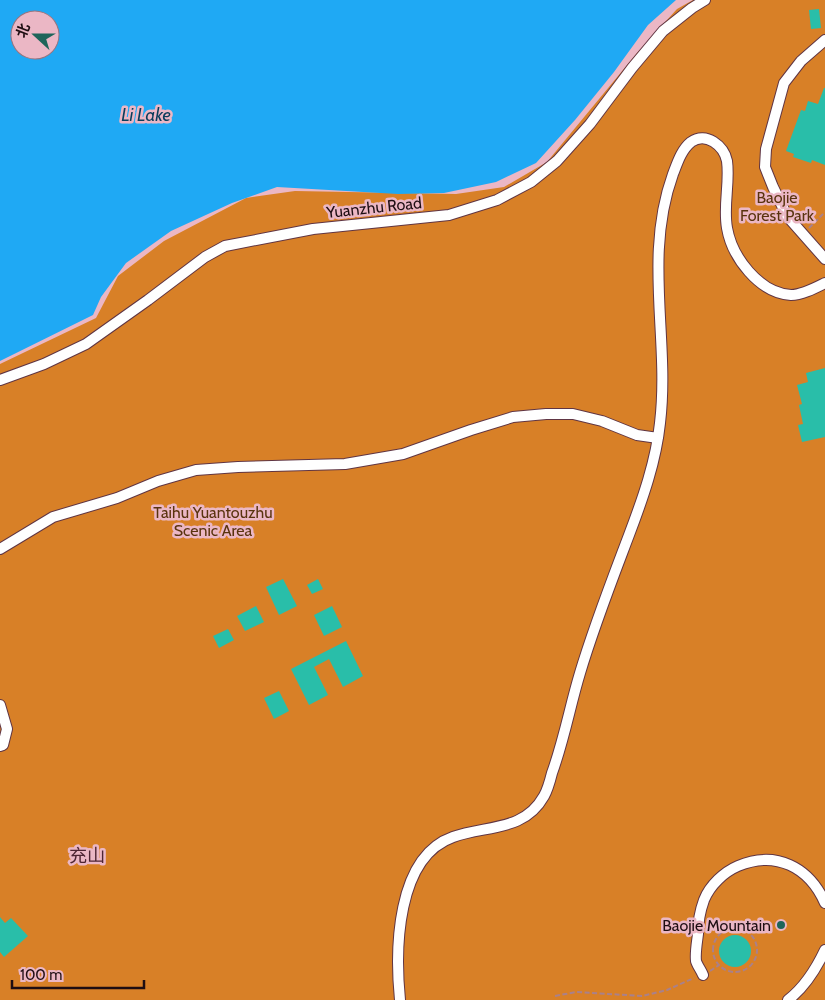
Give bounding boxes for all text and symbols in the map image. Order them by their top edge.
north arrow [10,10,60,60]
text: 北 [12,21,34,40]
water label: Li Lake [121,104,171,126]
park label: Baojie Forest Park [740,188,815,225]
street label: Yuanzhu Road [324,193,423,222]
park label: Taihu Yuantouzhu Scenic Area [153,503,273,540]
district label: 充山 [69,845,105,867]
place label: Baojie Mountain [662,916,771,935]
marker: Baojie Mountain [775,919,787,931]
scale bar [12,958,145,990]
text: 100 m [20,966,62,984]

